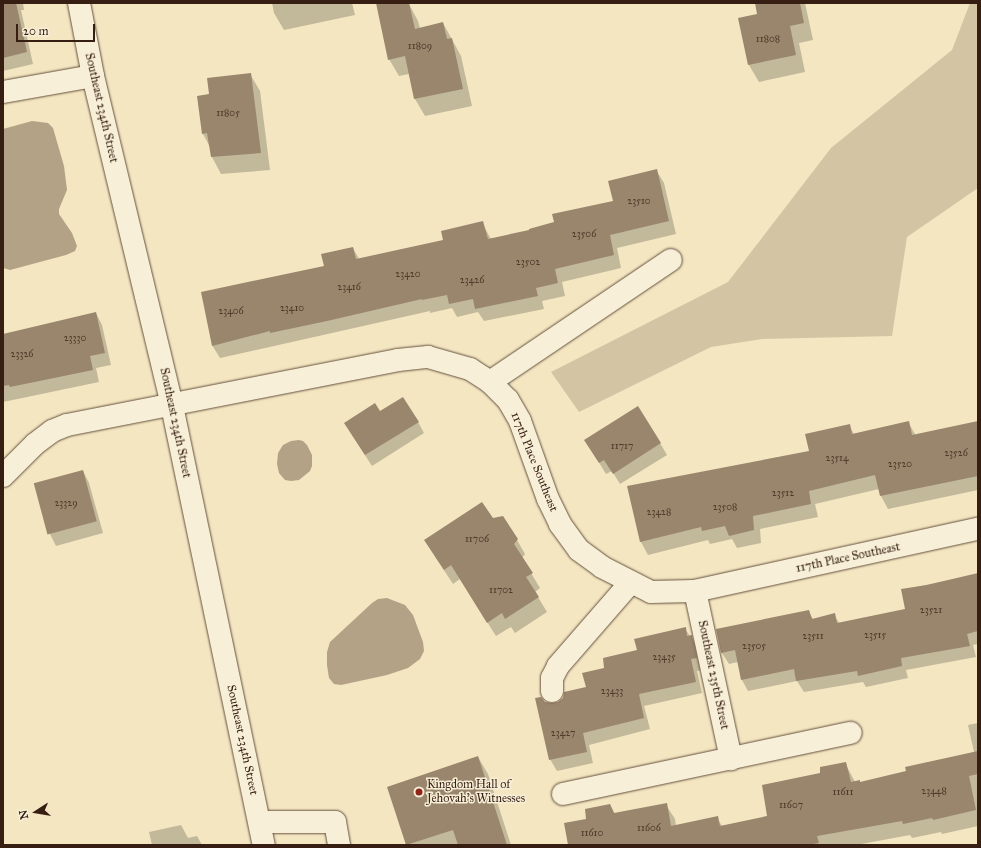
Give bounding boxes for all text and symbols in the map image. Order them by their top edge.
scale bar [18,16,97,42]
text: 20 m [23,24,49,38]
house number: 11808 [756,34,780,46]
house number: 11809 [408,41,432,53]
street label: Southeast 234th Street [81,52,121,164]
house number: 11805 [216,108,240,120]
house number: 23510 [627,196,651,208]
house number: 23506 [572,229,596,241]
house number: 23502 [516,257,540,269]
house number: 23420 [395,269,421,281]
house number: 23426 [460,275,484,287]
house number: 23416 [337,282,361,294]
house number: 23410 [280,303,304,315]
house number: 23406 [218,306,244,318]
house number: 23330 [64,333,86,345]
house number: 23326 [11,349,33,361]
street label: Southeast 234th Street [156,367,194,479]
street label: 117th Place Southeast [507,410,561,514]
house number: 11717 [611,441,633,453]
house number: 23526 [944,448,968,460]
house number: 23514 [825,453,849,465]
house number: 23520 [888,459,912,471]
house number: 23512 [772,488,794,500]
house number: 23329 [54,498,78,510]
house number: 23508 [713,502,737,514]
house number: 23428 [647,507,671,519]
house number: 11706 [465,534,489,546]
street label: 117th Place Southeast [795,540,901,576]
house number: 11702 [489,585,513,597]
house number: 23521 [920,605,942,617]
street label: Southeast 235th Street [694,619,732,731]
house number: 23515 [864,630,886,642]
house number: 23511 [802,631,824,643]
house number: 23505 [742,641,766,653]
house number: 23435 [652,652,676,664]
street label: Southeast 234th Street [223,684,261,796]
house number: 23433 [601,686,623,698]
house number: 23427 [551,728,575,740]
place label: Kingdom Hall of Jehovah's Witnesses [427,778,525,806]
house number: 23448 [921,786,947,798]
marker: Kingdom Hall of Jehovah's Witnesses [414,787,424,797]
house number: 11611 [833,787,853,799]
north arrow [16,792,56,832]
house number: 11607 [779,800,803,812]
text: N [16,809,31,821]
house number: 11606 [637,823,661,835]
house number: 11610 [581,828,603,840]

